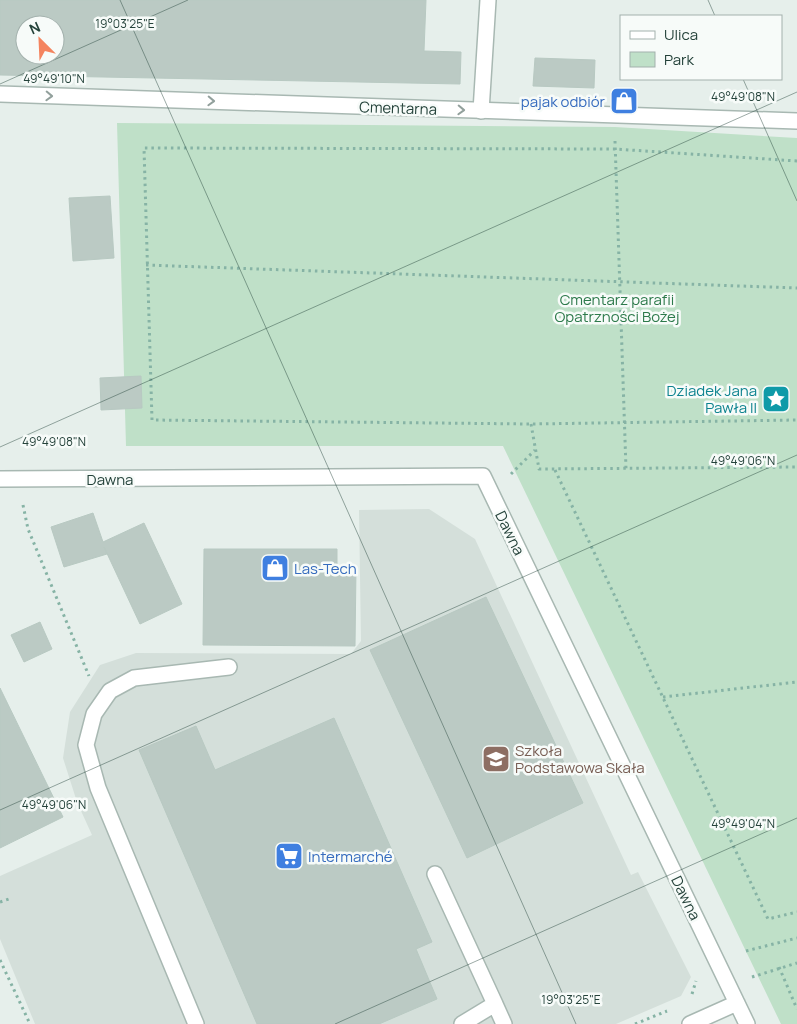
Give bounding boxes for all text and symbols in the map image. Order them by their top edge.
north arrow [15,15,65,65]
text: 19°03'25"E [95,15,155,32]
legend [620,15,782,80]
text: N [26,17,43,38]
text: Ulica [664,24,698,45]
text: Park [664,49,694,70]
text: 49°49'10"N [23,70,85,87]
shop icon: pajak odbiór [609,86,639,116]
text: 49°49'08"N [711,88,775,105]
one-way arrow [45,91,53,101]
place label: pajak odbiór [521,91,606,112]
one-way arrow [207,96,215,107]
street label: Cmentarna [359,96,437,120]
one-way arrow [458,105,465,115]
park label: Cmentarz parafii Opatrzności Bożej [554,289,680,327]
place label: Dziadek Jana Pawła II [667,380,757,418]
place icon: Dziadek Jana Pawła II [761,384,791,414]
text: 49°49'08"N [22,433,86,450]
text: 49°49'06"N [711,452,775,469]
street label: Dawna [87,469,133,490]
street label: Dawna [490,507,530,559]
shop icon: Las-Tech [260,553,290,583]
place label: Las-Tech [294,558,357,579]
place label: Szkoła Podstawowa Skała [515,740,645,778]
school or university icon: Szkoła Podstawowa Skała [481,744,511,774]
text: 49°49'06"N [22,796,86,813]
text: 49°49'04"N [711,815,775,832]
supermarket icon: Intermarché [274,841,304,871]
place label: Intermarché [308,846,393,867]
street label: Dawna [666,872,706,924]
text: 19°03'25"E [541,991,601,1008]

